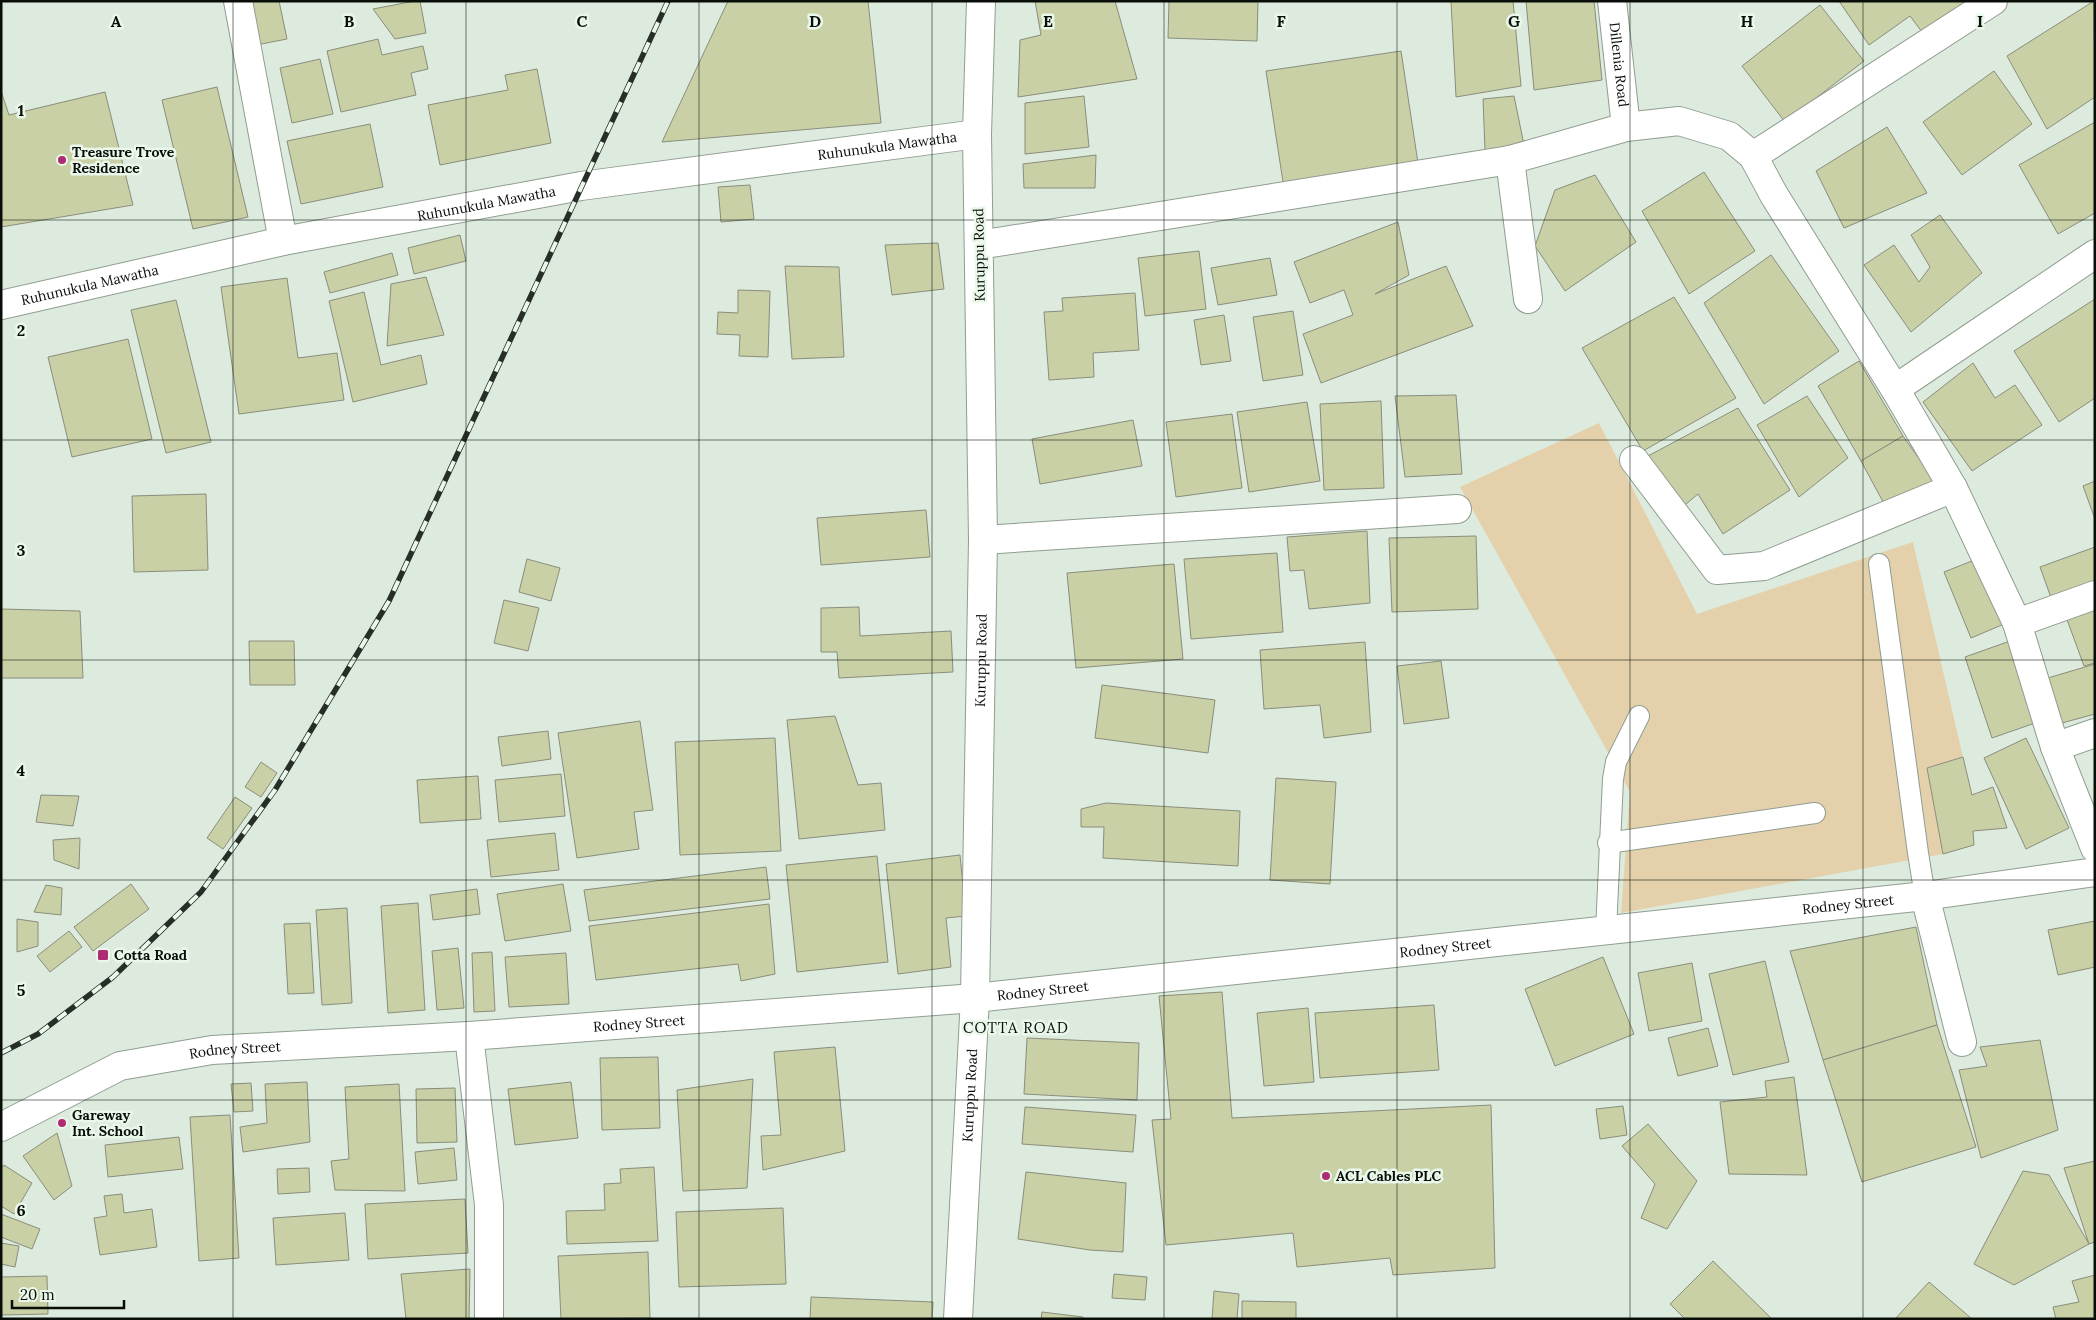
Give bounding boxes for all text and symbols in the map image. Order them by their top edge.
text: A [111,11,122,31]
text: B [344,11,355,31]
text: C [576,11,588,31]
text: D [809,11,821,31]
text: E [1043,11,1053,31]
text: F [1276,11,1286,31]
text: G [1508,11,1520,31]
text: H [1741,11,1754,31]
text: I [1977,11,1983,31]
street label: Dillenia Road [1605,21,1633,108]
text: 1 [18,100,24,120]
street label: Ruhunukula Mawatha [816,128,958,164]
place label: Treasure Trove Residence [72,143,175,177]
marker: Treasure Trove Residence [56,154,68,166]
street label: Ruhunukula Mawatha [416,182,557,225]
street label: Kuruppu Road [969,208,989,302]
street label: Ruhunukula Mawatha [19,261,160,309]
text: 2 [17,320,25,340]
text: 3 [17,540,26,560]
street label: Kuruppu Road [971,614,991,707]
text: 4 [17,760,26,780]
street label: Rodney Street [1801,890,1895,918]
street label: Rodney Street [1399,934,1493,961]
place label: Cotta Road [114,946,187,964]
marker: Cotta Road [96,948,110,962]
street label: Rodney Street [996,977,1090,1005]
text: 5 [17,980,26,1000]
street label: Rodney Street [592,1011,686,1036]
district label: COTTA ROAD [963,1018,1069,1037]
street label: Rodney Street [188,1037,282,1063]
street label: Kuruppu Road [958,1048,981,1142]
place label: Gareway Int. School [72,1106,144,1140]
marker: Gareway Int. School [56,1117,68,1129]
place label: ACL Cables PLC [1336,1167,1441,1185]
marker: ACL Cables PLC [1320,1170,1332,1182]
text: 6 [16,1200,26,1220]
scale bar [12,1278,125,1310]
text: 20 m [20,1285,55,1304]

